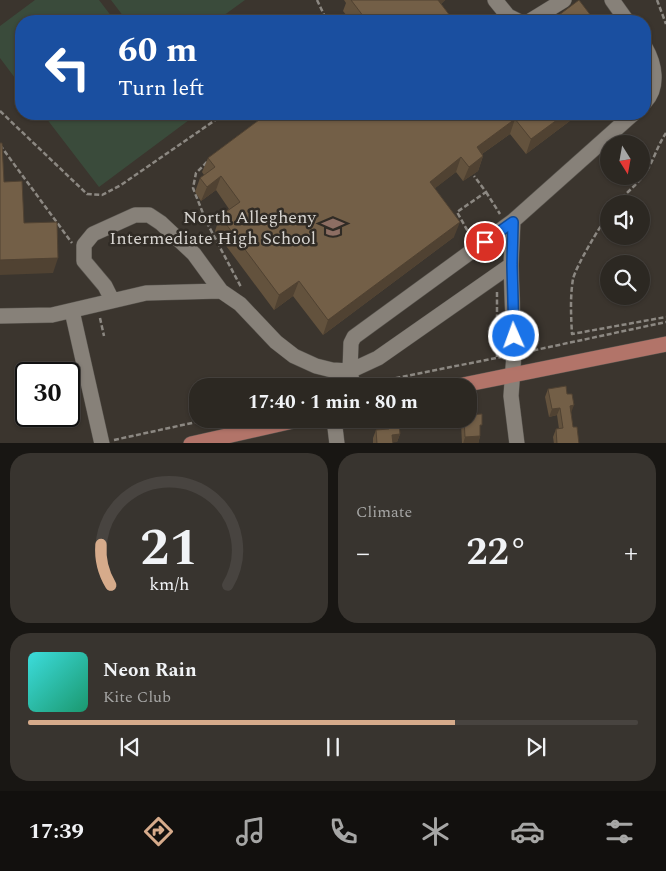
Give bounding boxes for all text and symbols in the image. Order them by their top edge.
text: 60 m [118,24,198,77]
icon: left [35,35,100,100]
text: Turn left [118,72,204,105]
north arrow [600,135,650,185]
map controls [600,135,650,305]
button: sound [600,195,650,245]
place label: North Allegheny Intermediate High School [109,204,317,252]
school or university icon: North Allegheny Intermediate High School [320,214,346,240]
pin [464,221,506,263]
icon: arrive [471,228,499,256]
button: search [600,255,650,305]
position arrow [487,309,539,361]
speed limit sign: 30 [15,362,80,427]
text: 17:40 · 1 min · 80 m [248,388,418,417]
text: Climate [356,500,412,524]
text: 21 [140,509,198,588]
text: 22° [466,524,528,582]
text: − [356,532,370,575]
text: + [624,532,638,575]
text: km/h [149,571,189,598]
text: Neon Rain [103,656,197,685]
text: Kite Club [103,685,171,709]
icon: previous [116,733,144,761]
icon: pause [319,733,347,761]
icon: next [522,733,550,761]
icon: directions [141,814,176,849]
icon: music [233,814,268,849]
icon: phone [326,814,361,849]
icon: climate [418,814,453,849]
icon: car [510,814,545,849]
icon: filters [602,814,637,849]
text: 17:39 [29,815,84,848]

